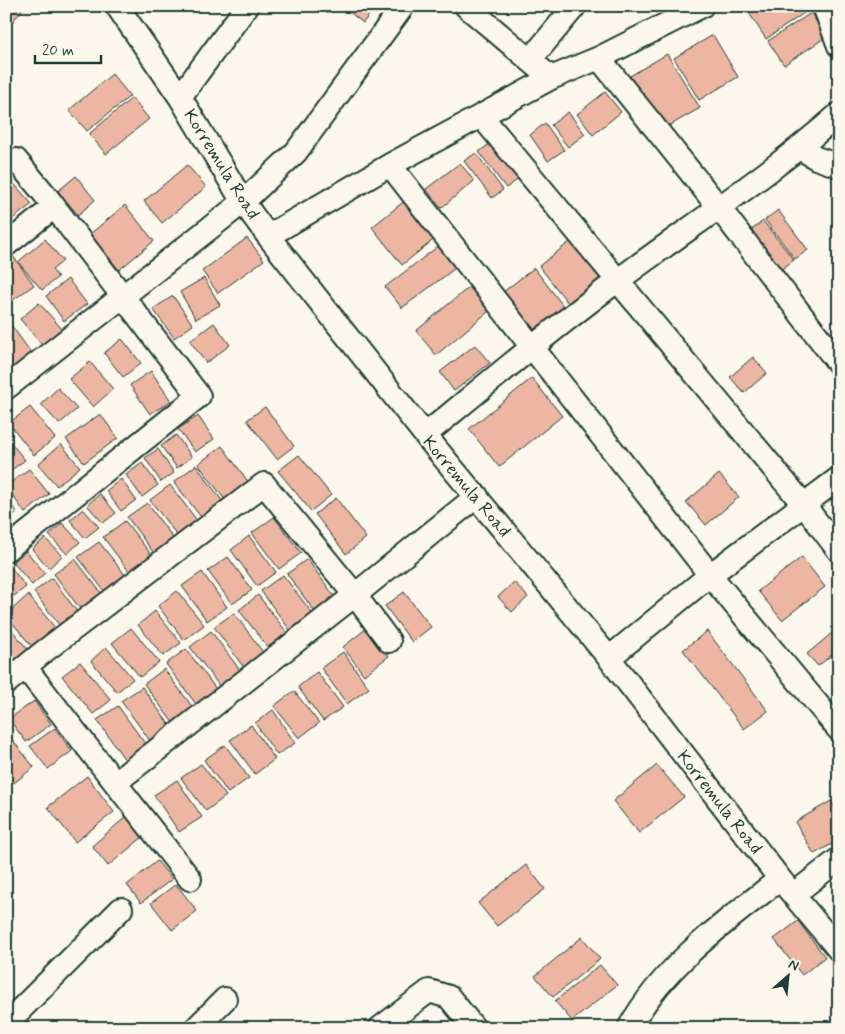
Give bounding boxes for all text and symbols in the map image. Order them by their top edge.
scale bar [35,32,101,64]
text: 20 m [42,41,74,61]
street label: Korremula Road [178,105,265,224]
street label: Korremula Road [417,431,516,543]
street label: Korremula Road [671,746,767,860]
north arrow [762,952,812,1002]
text: N [785,955,802,975]

